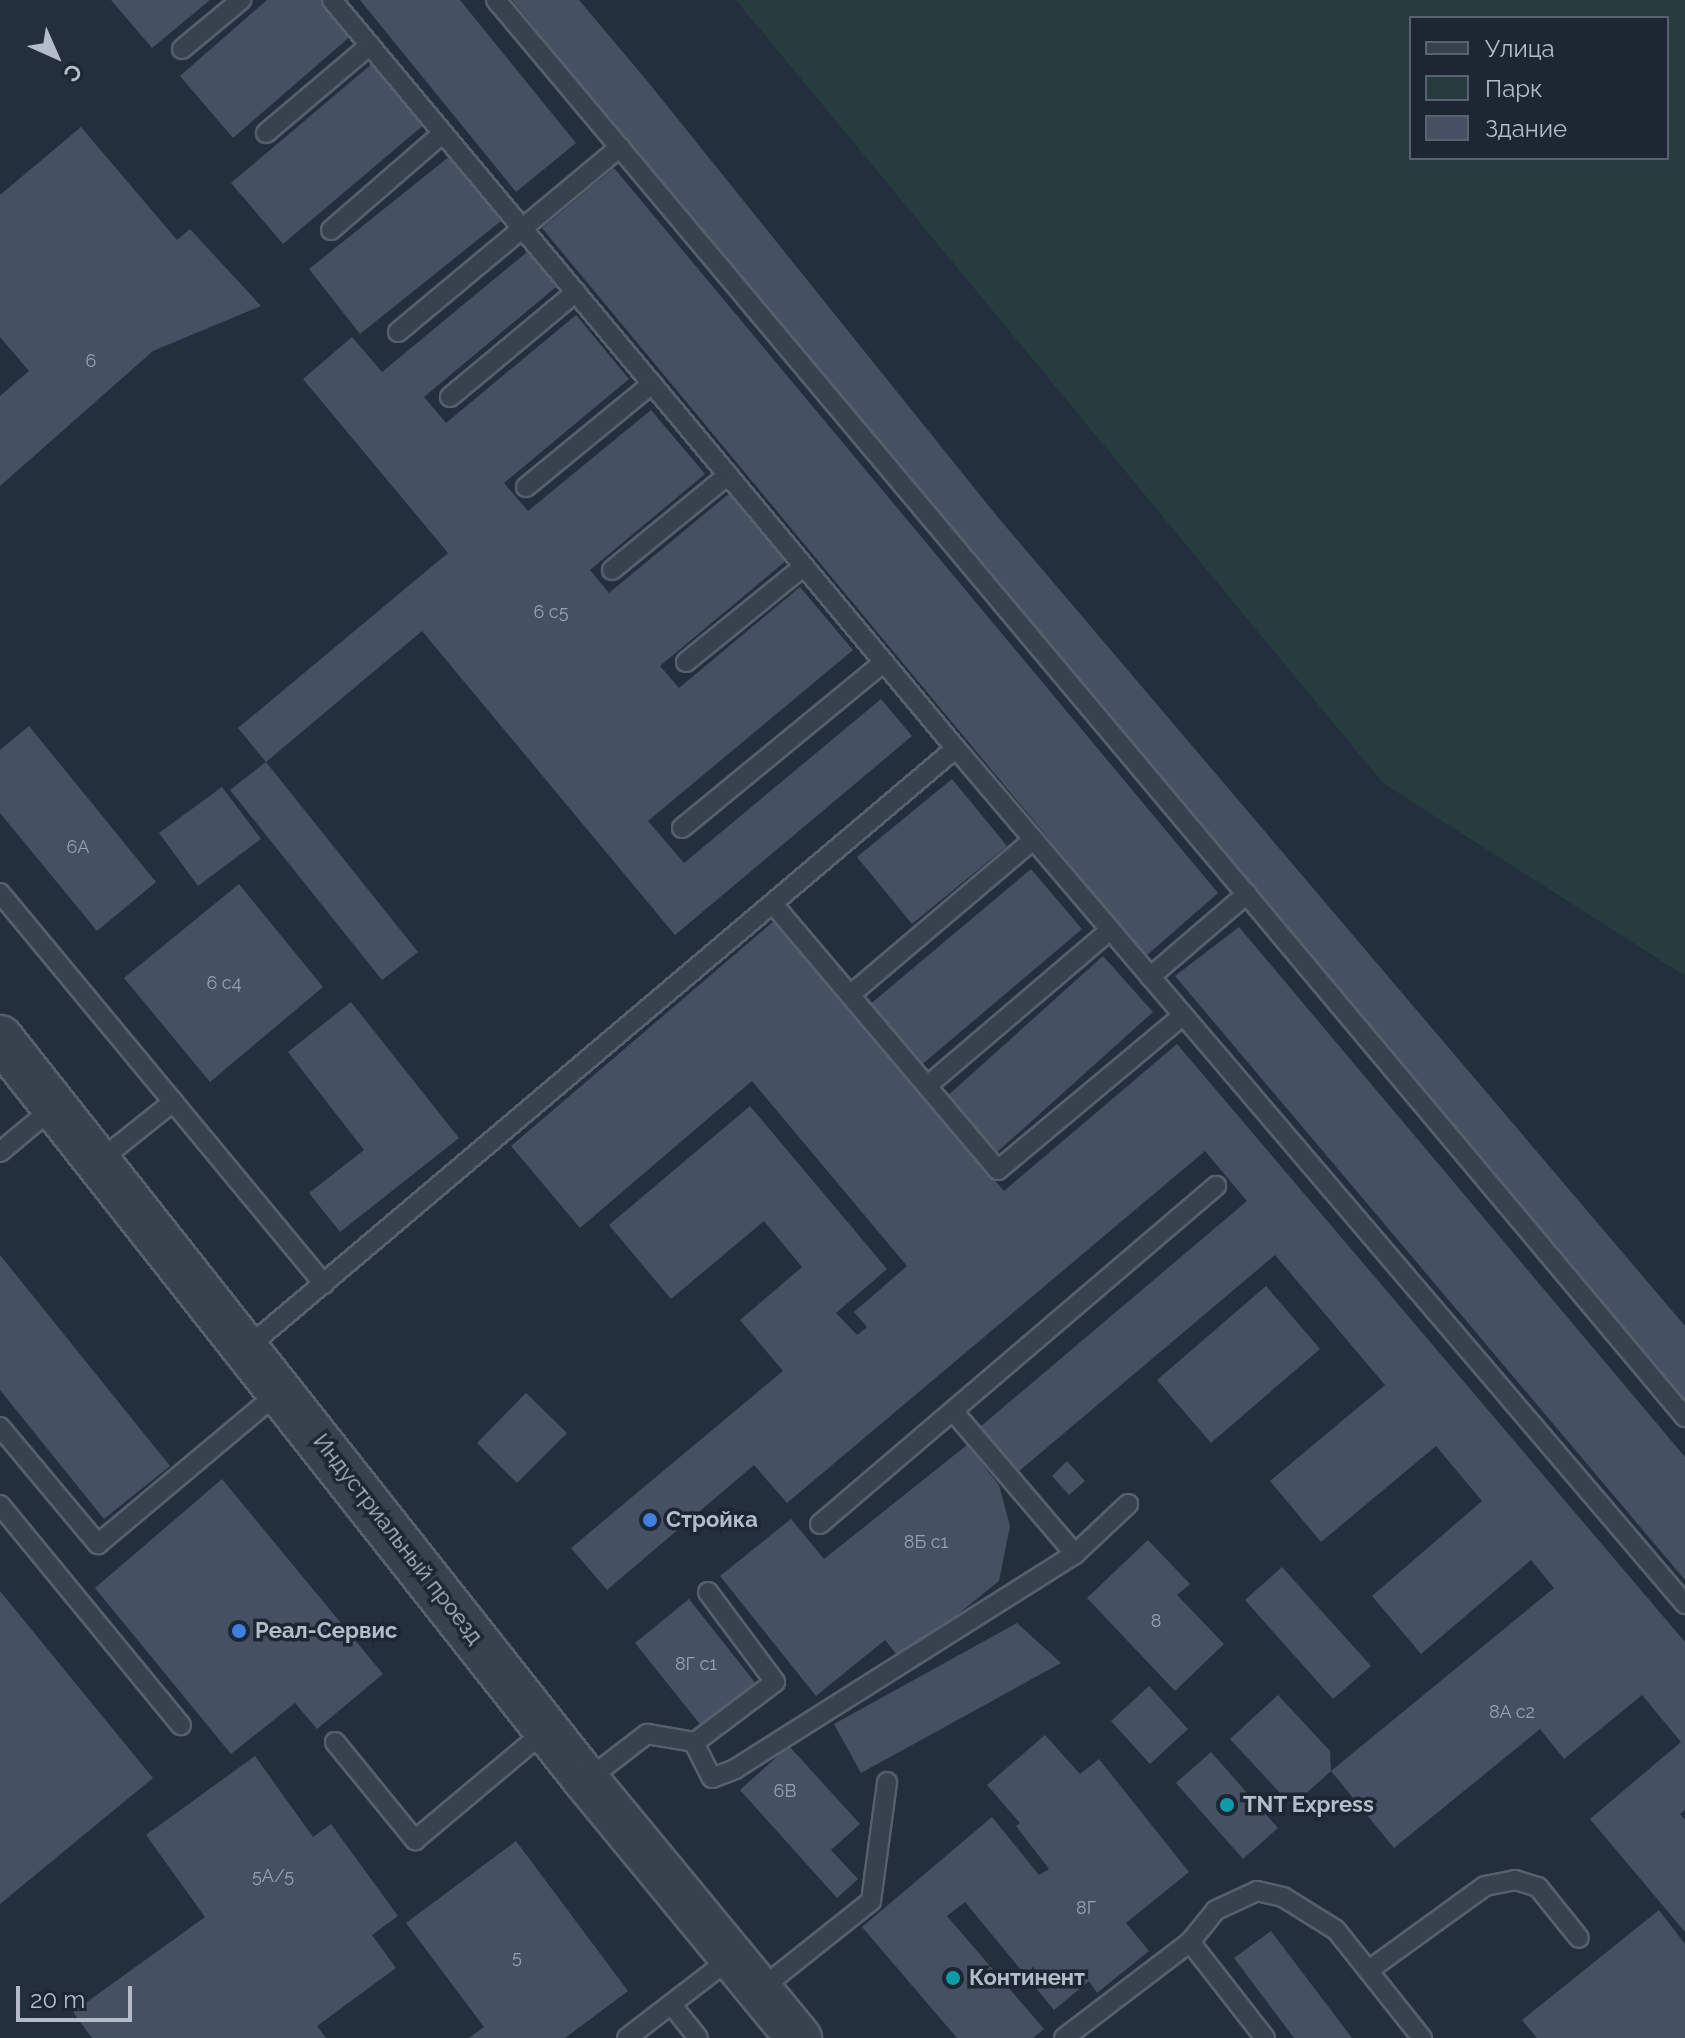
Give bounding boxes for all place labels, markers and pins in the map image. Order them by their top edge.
place label: Стройка [666,1507,758,1533]
marker: Стройка [641,1511,659,1529]
place label: Реал-Сервис [255,1618,397,1644]
marker: Реал-Сервис [230,1622,248,1640]
place label: TNT Express [1243,1792,1374,1818]
marker: TNT Express [1218,1796,1236,1814]
place label: Континент [969,1965,1085,1991]
marker: Континент [944,1969,962,1987]

